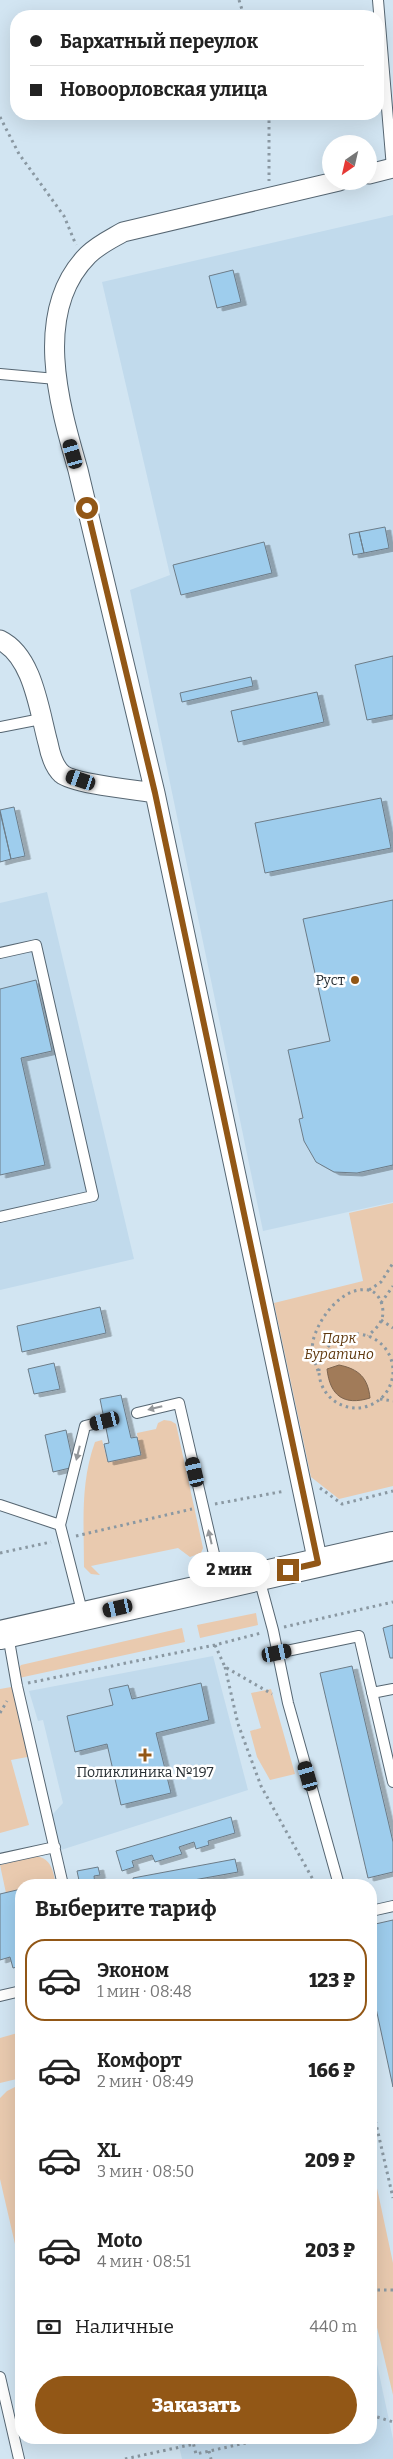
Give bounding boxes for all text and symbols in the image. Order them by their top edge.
text: Бархатный переулок [60,30,258,53]
text: Новоорловская улица [60,78,268,101]
north arrow [322,135,378,190]
map controls [322,135,377,190]
car [61,438,84,470]
route start [76,497,98,519]
car [64,768,97,792]
place label: Руст [315,972,345,989]
marker: Руст [349,974,361,986]
park label: Парк Буратино [304,1330,374,1363]
one-way arrow [148,1404,163,1412]
car [88,1410,121,1432]
one-way arrow [74,1445,82,1460]
car [184,1456,205,1488]
one-way arrow [206,1530,214,1545]
callout: 2 мин [188,1552,270,1588]
route end [277,1559,299,1581]
text: 2 мин [206,1560,252,1579]
car [101,1597,134,1619]
car [260,1643,293,1663]
marker: Поликлиника №197 [138,1748,152,1762]
car [296,1760,319,1792]
place label: Поликлиника №197 [76,1764,214,1781]
text: Выберите тариф [35,1895,216,1922]
icon: car [37,1958,82,2003]
text: Эконом [97,1959,169,1982]
text: 123 ₽ [309,1969,355,1992]
text: 1 мин · 08:48 [97,1982,192,2001]
icon: car [37,2048,82,2093]
text: Комфорт [97,2049,182,2072]
text: 166 ₽ [308,2059,355,2082]
text: 2 мин · 08:49 [97,2072,194,2091]
icon: car [37,2138,82,2183]
text: XL [97,2139,121,2162]
text: 209 ₽ [305,2149,355,2172]
text: 3 мин · 08:50 [97,2162,194,2181]
icon: car [37,2228,82,2273]
text: Moto [97,2229,143,2252]
text: 203 ₽ [305,2239,355,2262]
text: 4 мин · 08:51 [97,2252,191,2271]
icon: cash [35,2313,63,2341]
text: Наличные [75,2315,174,2338]
text: 440 m [310,2317,357,2336]
button: Заказать [35,2376,357,2434]

